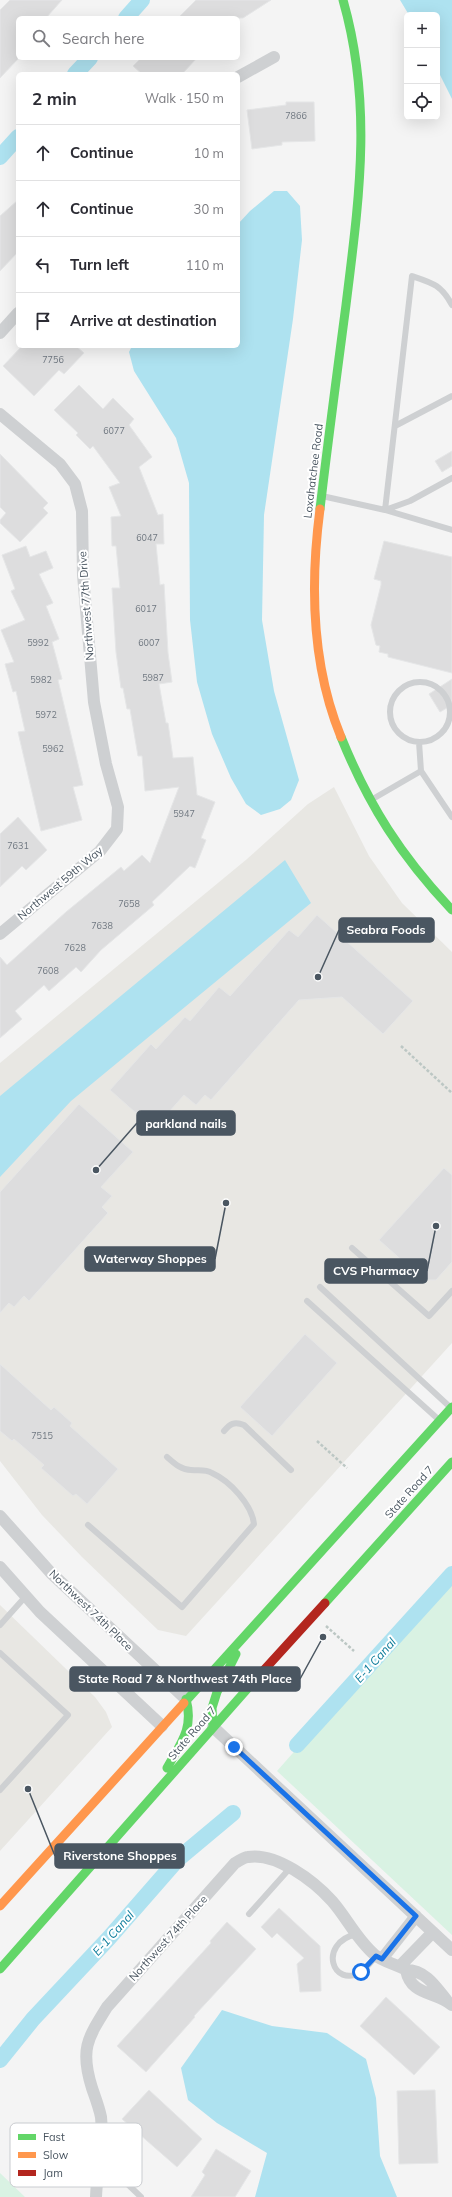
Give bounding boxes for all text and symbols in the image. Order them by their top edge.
map controls [404,12,440,120]
button: + [404,12,440,48]
search box [16,16,240,60]
icon: search [30,27,52,49]
text: Search here [62,29,144,48]
button: − [404,48,440,84]
button: locate [404,84,440,120]
text: 2 min [32,88,77,109]
text: Walk · 150 m [145,90,224,106]
house number: 7866 [285,110,307,121]
icon: ahead [32,142,54,164]
text: Continue [70,143,133,162]
text: 10 m [194,145,224,161]
icon: ahead [32,198,54,220]
text: Continue [70,199,133,218]
text: 30 m [194,201,224,217]
icon: left [32,254,54,276]
text: Turn left [70,255,129,274]
text: 110 m [186,257,224,273]
icon: arrive [32,310,54,332]
text: Arrive at destination [70,311,217,330]
house number: 7756 [42,354,64,365]
street label: Loxahatchee Road [300,423,326,519]
house number: 6077 [103,425,125,436]
house number: 6047 [136,532,158,543]
street label: Northwest 77th Drive [75,551,97,661]
house number: 6017 [135,603,157,614]
house number: 5992 [27,637,49,648]
house number: 6007 [138,637,160,648]
house number: 5987 [142,672,164,683]
house number: 5982 [30,674,52,685]
house number: 5972 [35,709,57,720]
house number: 5962 [42,743,64,754]
house number: 5947 [173,808,195,819]
house number: 7631 [7,840,29,851]
street label: Northwest 59th Way [15,843,106,923]
house number: 7658 [118,898,140,909]
callout: Seabra Foods [339,918,434,942]
house number: 7638 [91,920,113,931]
text: Seabra Foods [347,922,425,937]
house number: 7628 [64,942,86,953]
house number: 7608 [37,965,59,976]
callout: parkland nails [137,1111,235,1135]
text: parkland nails [145,1116,227,1131]
callout: Waterway Shoppes [85,1247,215,1271]
text: Waterway Shoppes [93,1251,207,1266]
callout: CVS Pharmacy [325,1259,427,1283]
text: CVS Pharmacy [333,1263,419,1278]
house number: 7515 [31,1430,53,1441]
street label: State Road 7 [382,1463,436,1521]
street label: Northwest 74th Place [46,1567,136,1653]
water label: E-1 Canal [351,1635,399,1685]
callout: State Road 7 & Northwest 74th Place [70,1667,300,1691]
text: State Road 7 & Northwest 74th Place [78,1671,292,1686]
street label: State Road 7 [165,1703,219,1763]
route end [225,1738,243,1756]
callout: Riverstone Shoppes [55,1844,184,1868]
text: Riverstone Shoppes [63,1848,177,1863]
street label: Northwest 74th Place [126,1892,210,1984]
water label: E-1 Canal [89,1908,137,1958]
route start [352,1963,370,1981]
legend [10,2123,142,2187]
text: Fast [43,2130,65,2144]
text: Slow [43,2148,69,2162]
text: Jam [43,2166,63,2180]

